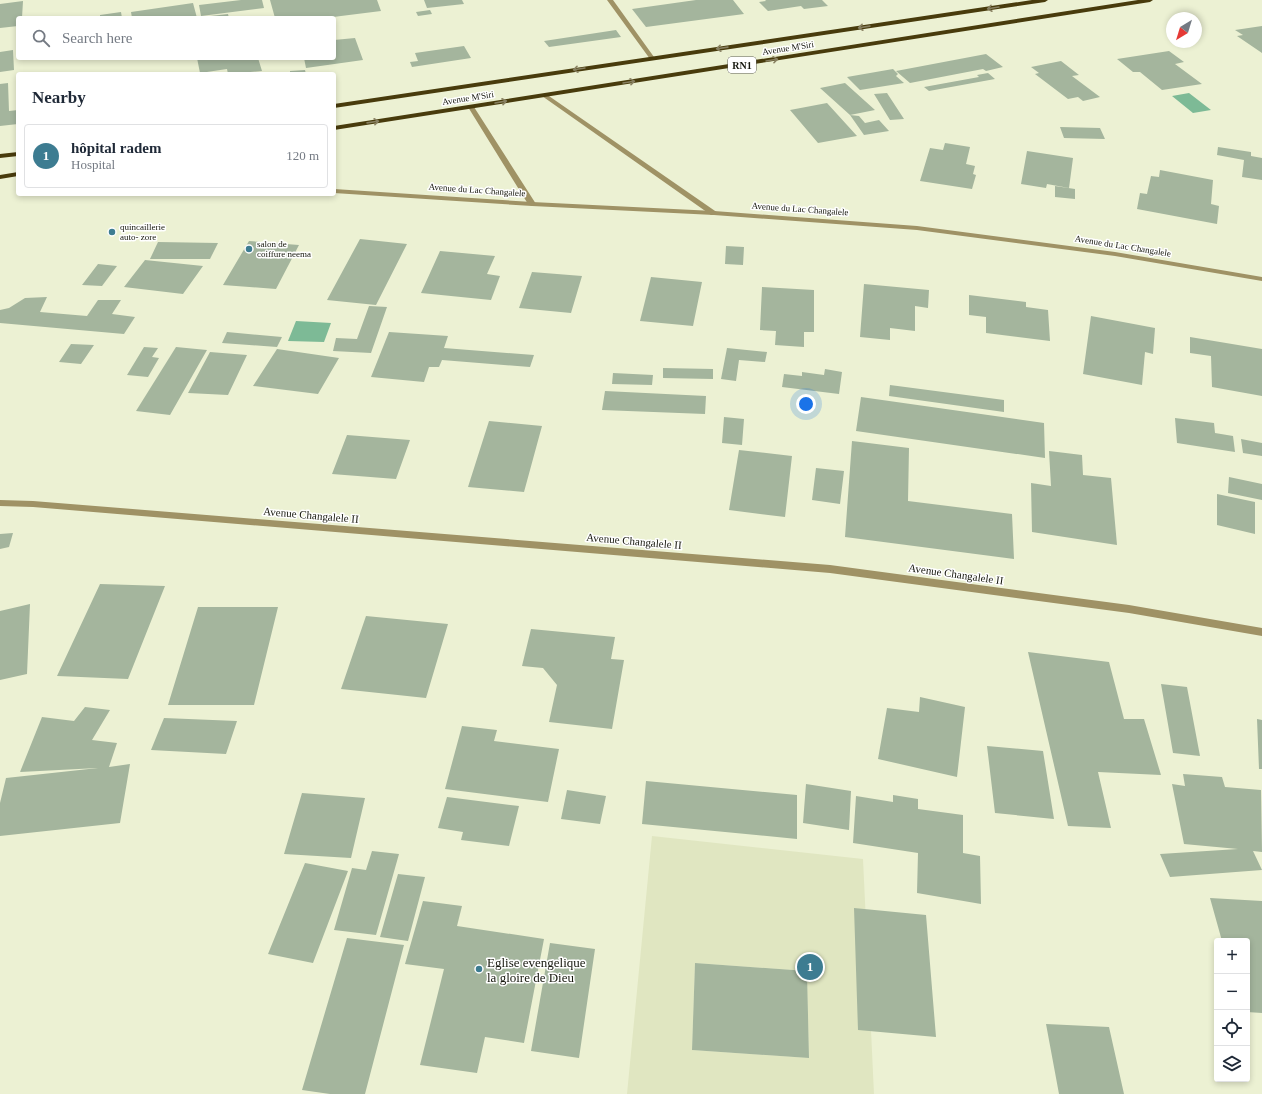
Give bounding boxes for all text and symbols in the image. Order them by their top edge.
one-way arrow [987,4,1000,12]
north arrow [1166,12,1202,48]
search box [16,16,336,60]
one-way arrow [858,23,871,31]
icon: search [30,27,52,49]
text: Search here [62,30,132,46]
street label: Avenue M'Siri [761,39,815,57]
one-way arrow [716,44,729,52]
one-way arrow [765,56,778,64]
road number: RN1 [728,57,756,73]
one-way arrow [573,65,586,73]
one-way arrow [623,78,636,86]
text: Nearby [32,88,86,107]
street label: Avenue M'Siri [441,89,495,107]
one-way arrow [494,98,507,106]
one-way arrow [366,118,379,126]
text: hôpital radem [71,140,161,156]
text: 1 [43,148,49,163]
text: 120 m [286,148,319,163]
text: Hospital [71,157,115,172]
street label: Avenue du Lac Changalele [428,182,526,198]
street label: Avenue du Lac Changalele [751,201,849,217]
place label: quincaillerie auto- zore [120,222,165,242]
marker: quincaillerie auto- zore [107,227,117,237]
street label: Avenue du Lac Changalele [1074,233,1172,259]
place label: salon de coiffure neema [257,239,311,259]
marker: salon de coiffure neema [244,244,254,254]
your location [796,394,816,414]
street label: Avenue Changalele II [263,505,360,525]
street label: Avenue Changalele II [586,531,683,551]
street label: Avenue Changalele II [908,561,1005,587]
map controls [1214,938,1250,1082]
button: + [1214,938,1250,974]
pin: 1 [797,952,823,982]
place label: Eglise evengelique la gloire de Dieu [487,955,586,985]
marker: Eglise evengelique la gloire de Dieu [474,964,484,974]
button: − [1214,974,1250,1010]
button: locate [1214,1010,1250,1046]
button: layers [1214,1046,1250,1082]

